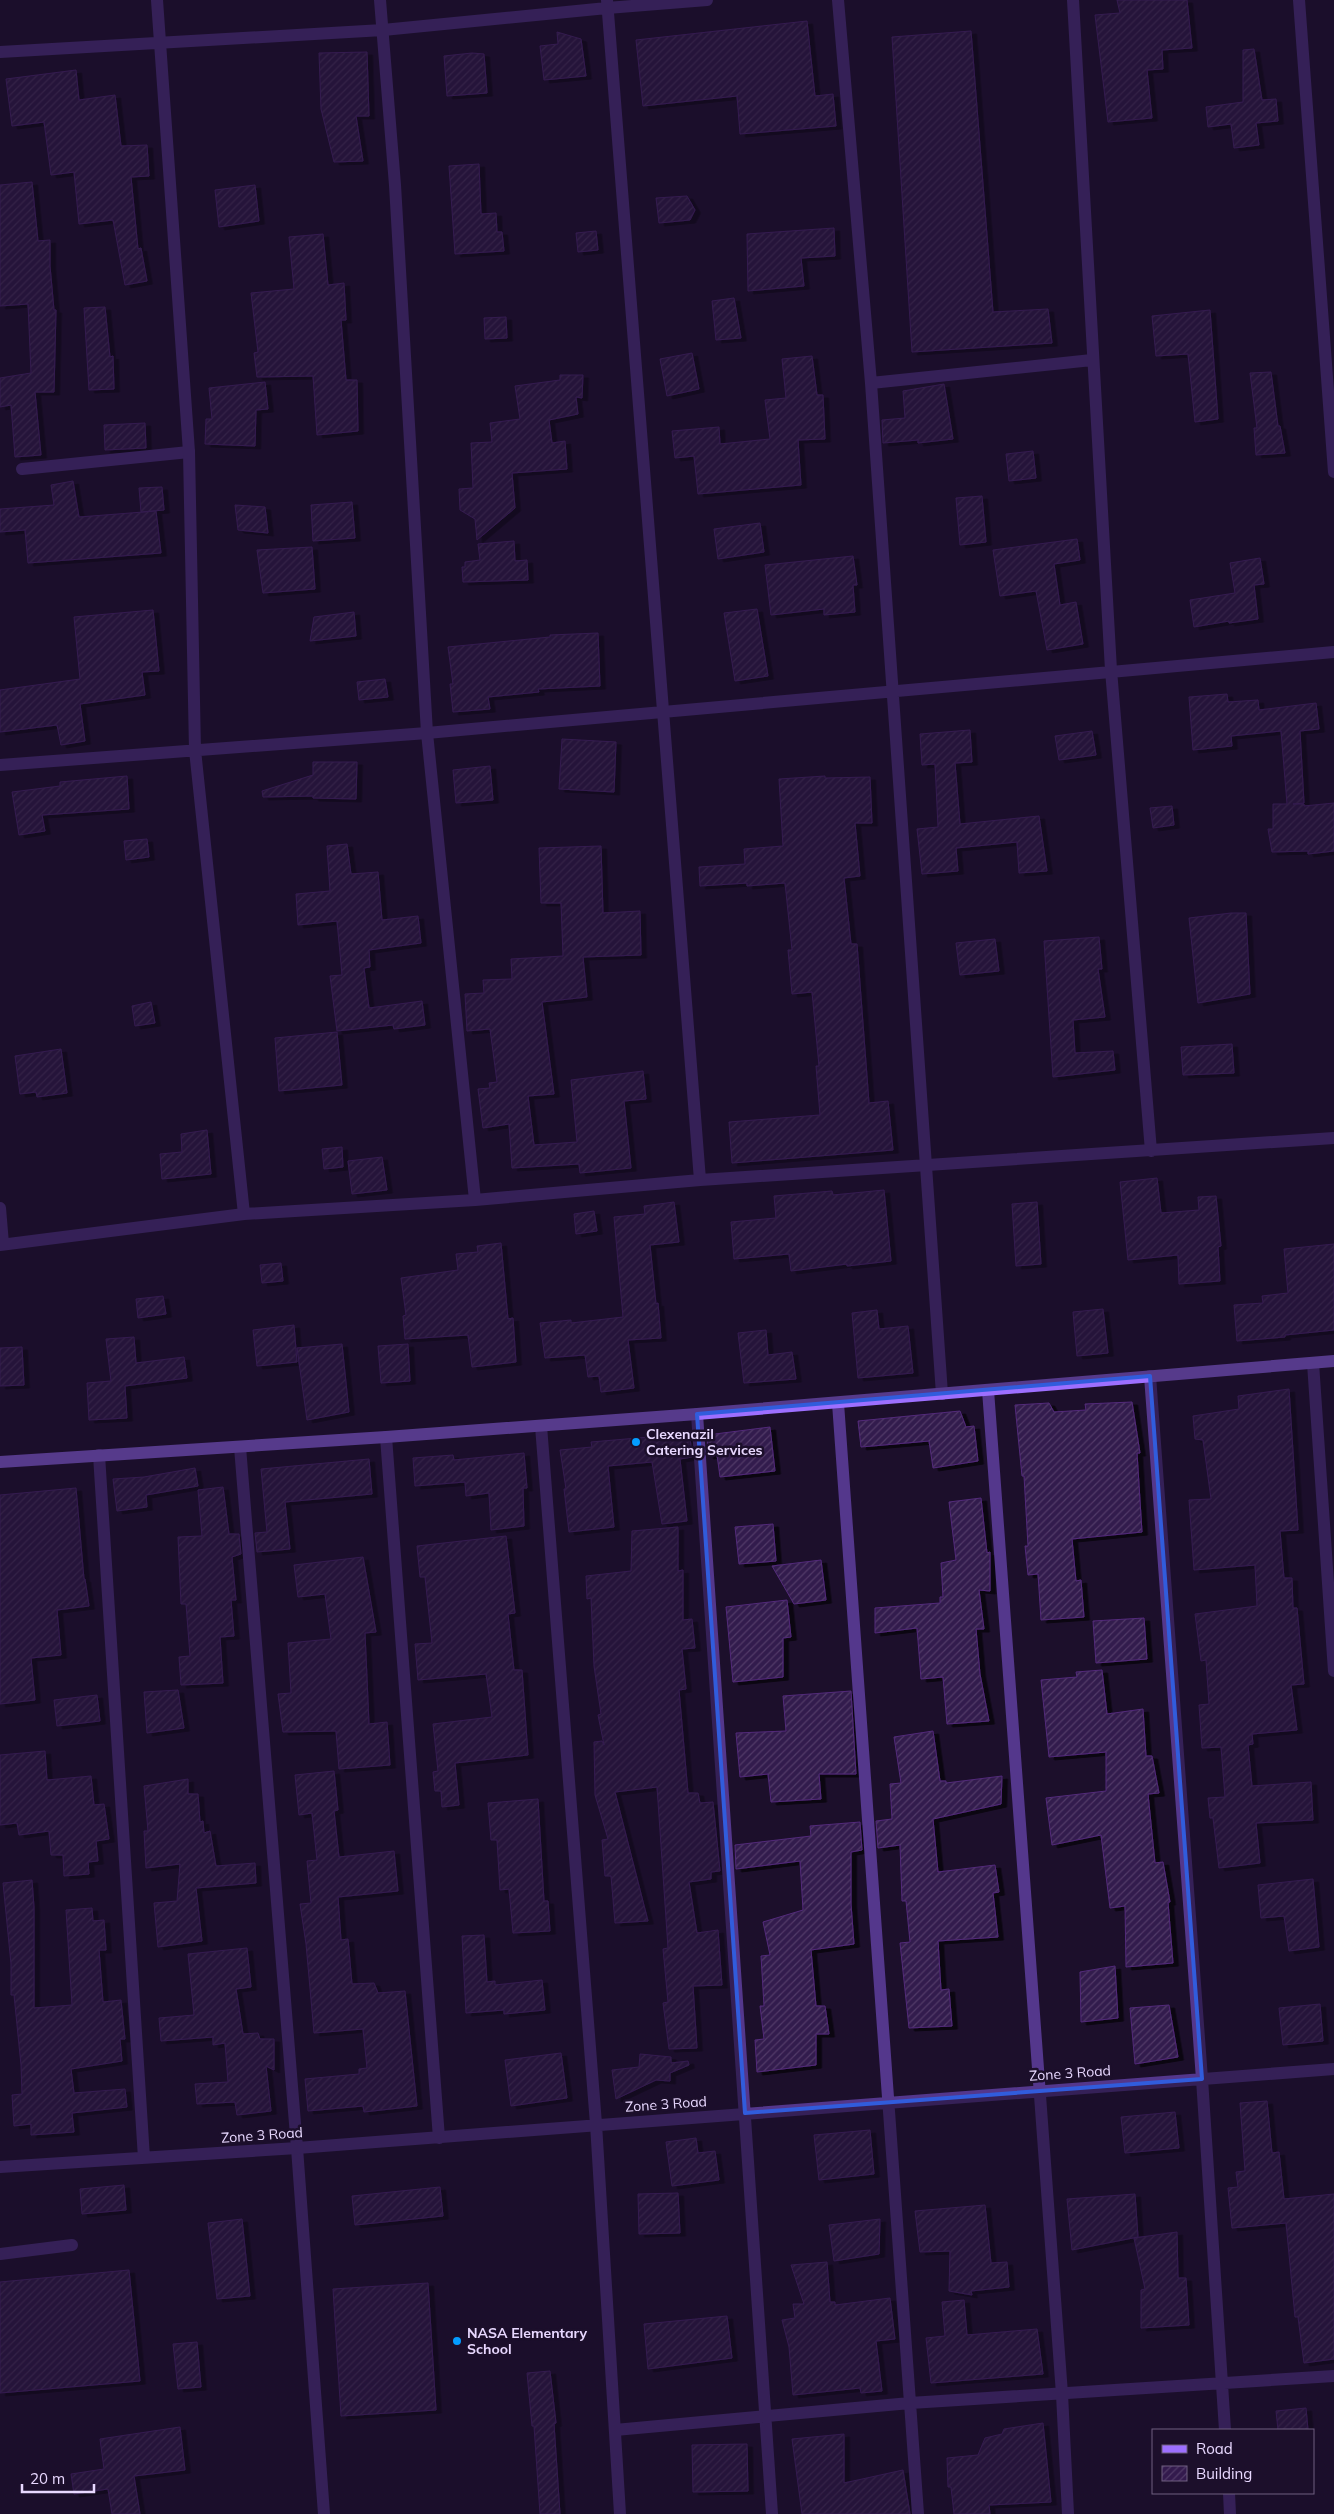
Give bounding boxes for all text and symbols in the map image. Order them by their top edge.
place label: Clexenazil Catering Services [646,1425,763,1459]
marker: Clexenazil Catering Services [630,1436,642,1448]
street label: Zone 3 Road [1028,2061,1112,2085]
street label: Zone 3 Road [624,2092,708,2116]
street label: Zone 3 Road [220,2123,304,2147]
place label: NASA Elementary School [467,2324,588,2358]
marker: NASA Elementary School [451,2335,463,2347]
legend [1152,2429,1314,2494]
text: Road [1196,2439,1233,2458]
scale bar [22,2462,95,2494]
text: Building [1196,2464,1252,2483]
text: 20 m [30,2469,65,2488]

